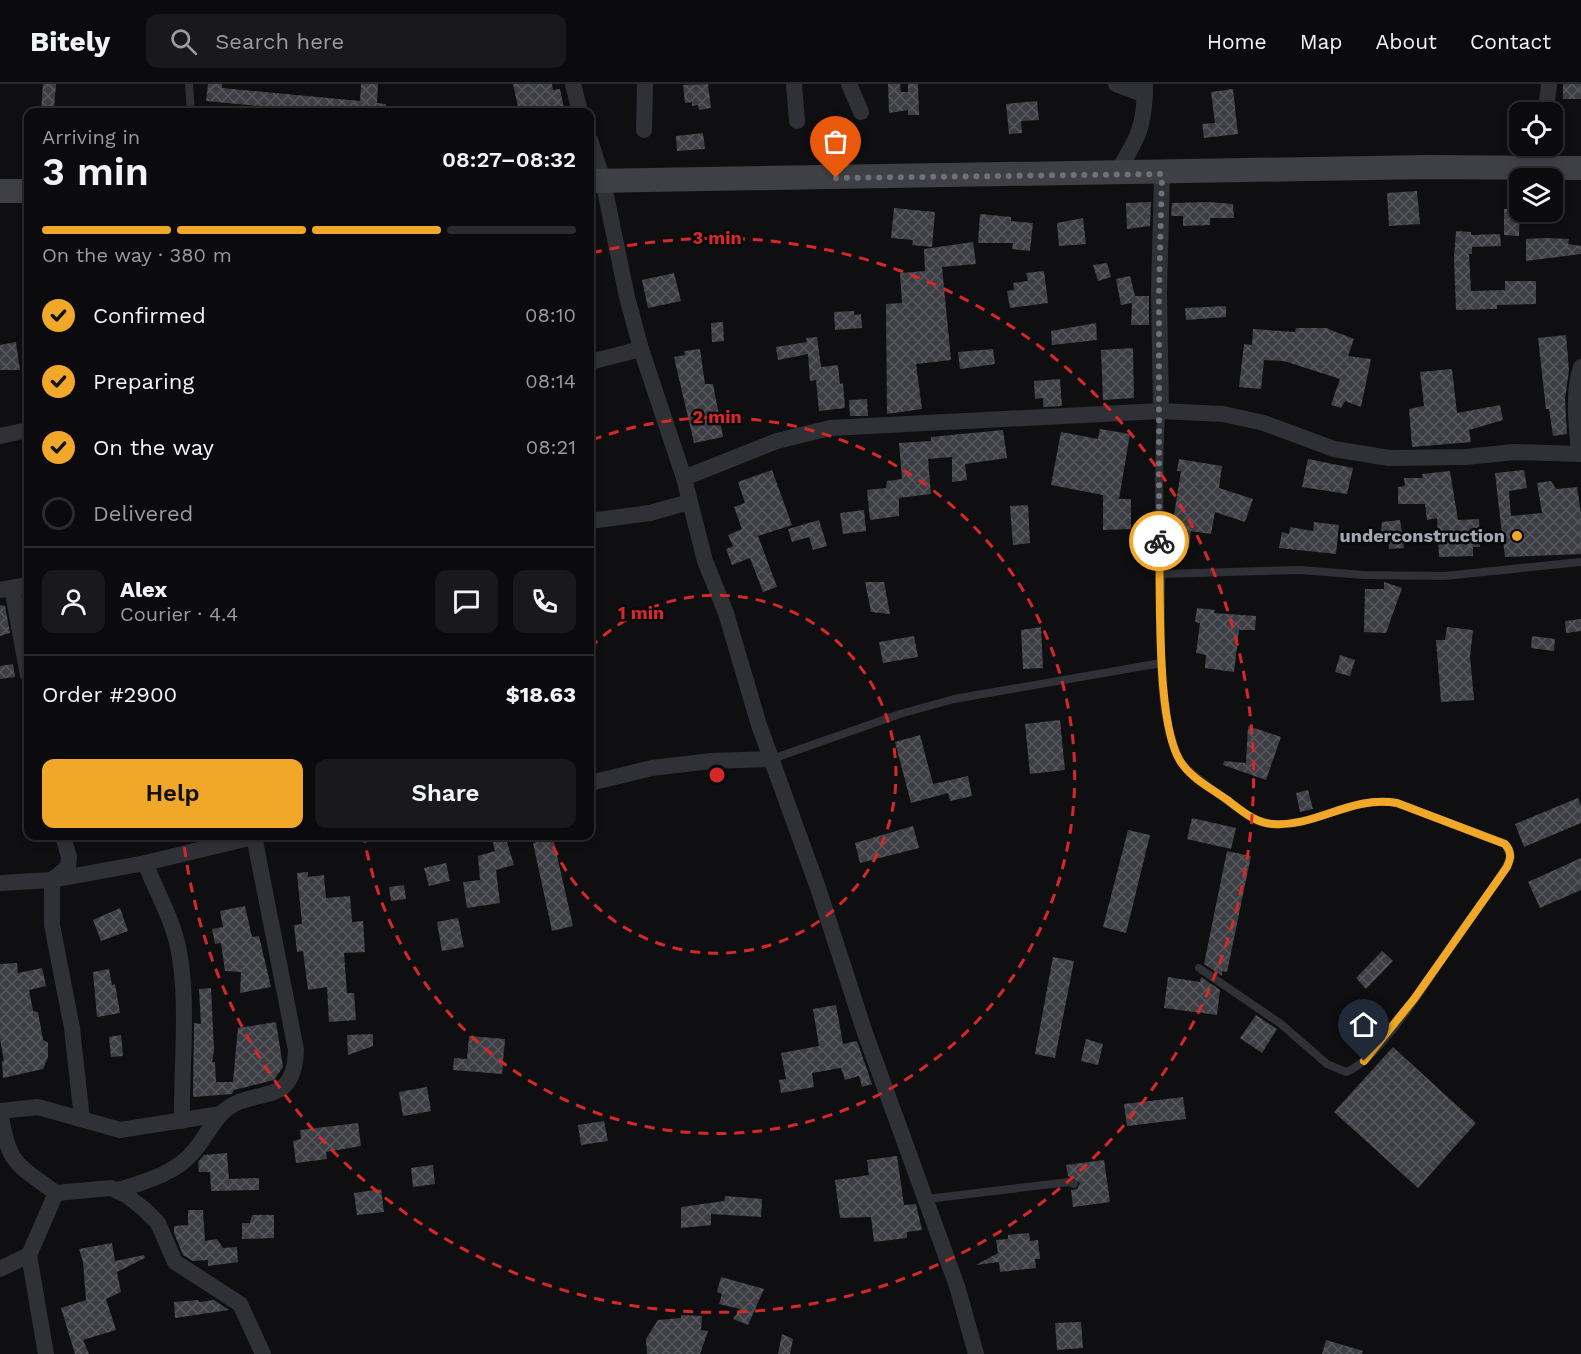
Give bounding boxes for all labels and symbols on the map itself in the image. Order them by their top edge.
pin [810,116,861,178]
text: 3 min [692,227,742,248]
text: 2 min [692,406,742,427]
courier [1129,511,1189,571]
place label: underconstruction [1340,525,1505,546]
marker: underconstruction [1510,529,1524,543]
text: 1 min [618,602,664,623]
centre of rings [707,765,727,785]
pin [1338,999,1389,1061]

